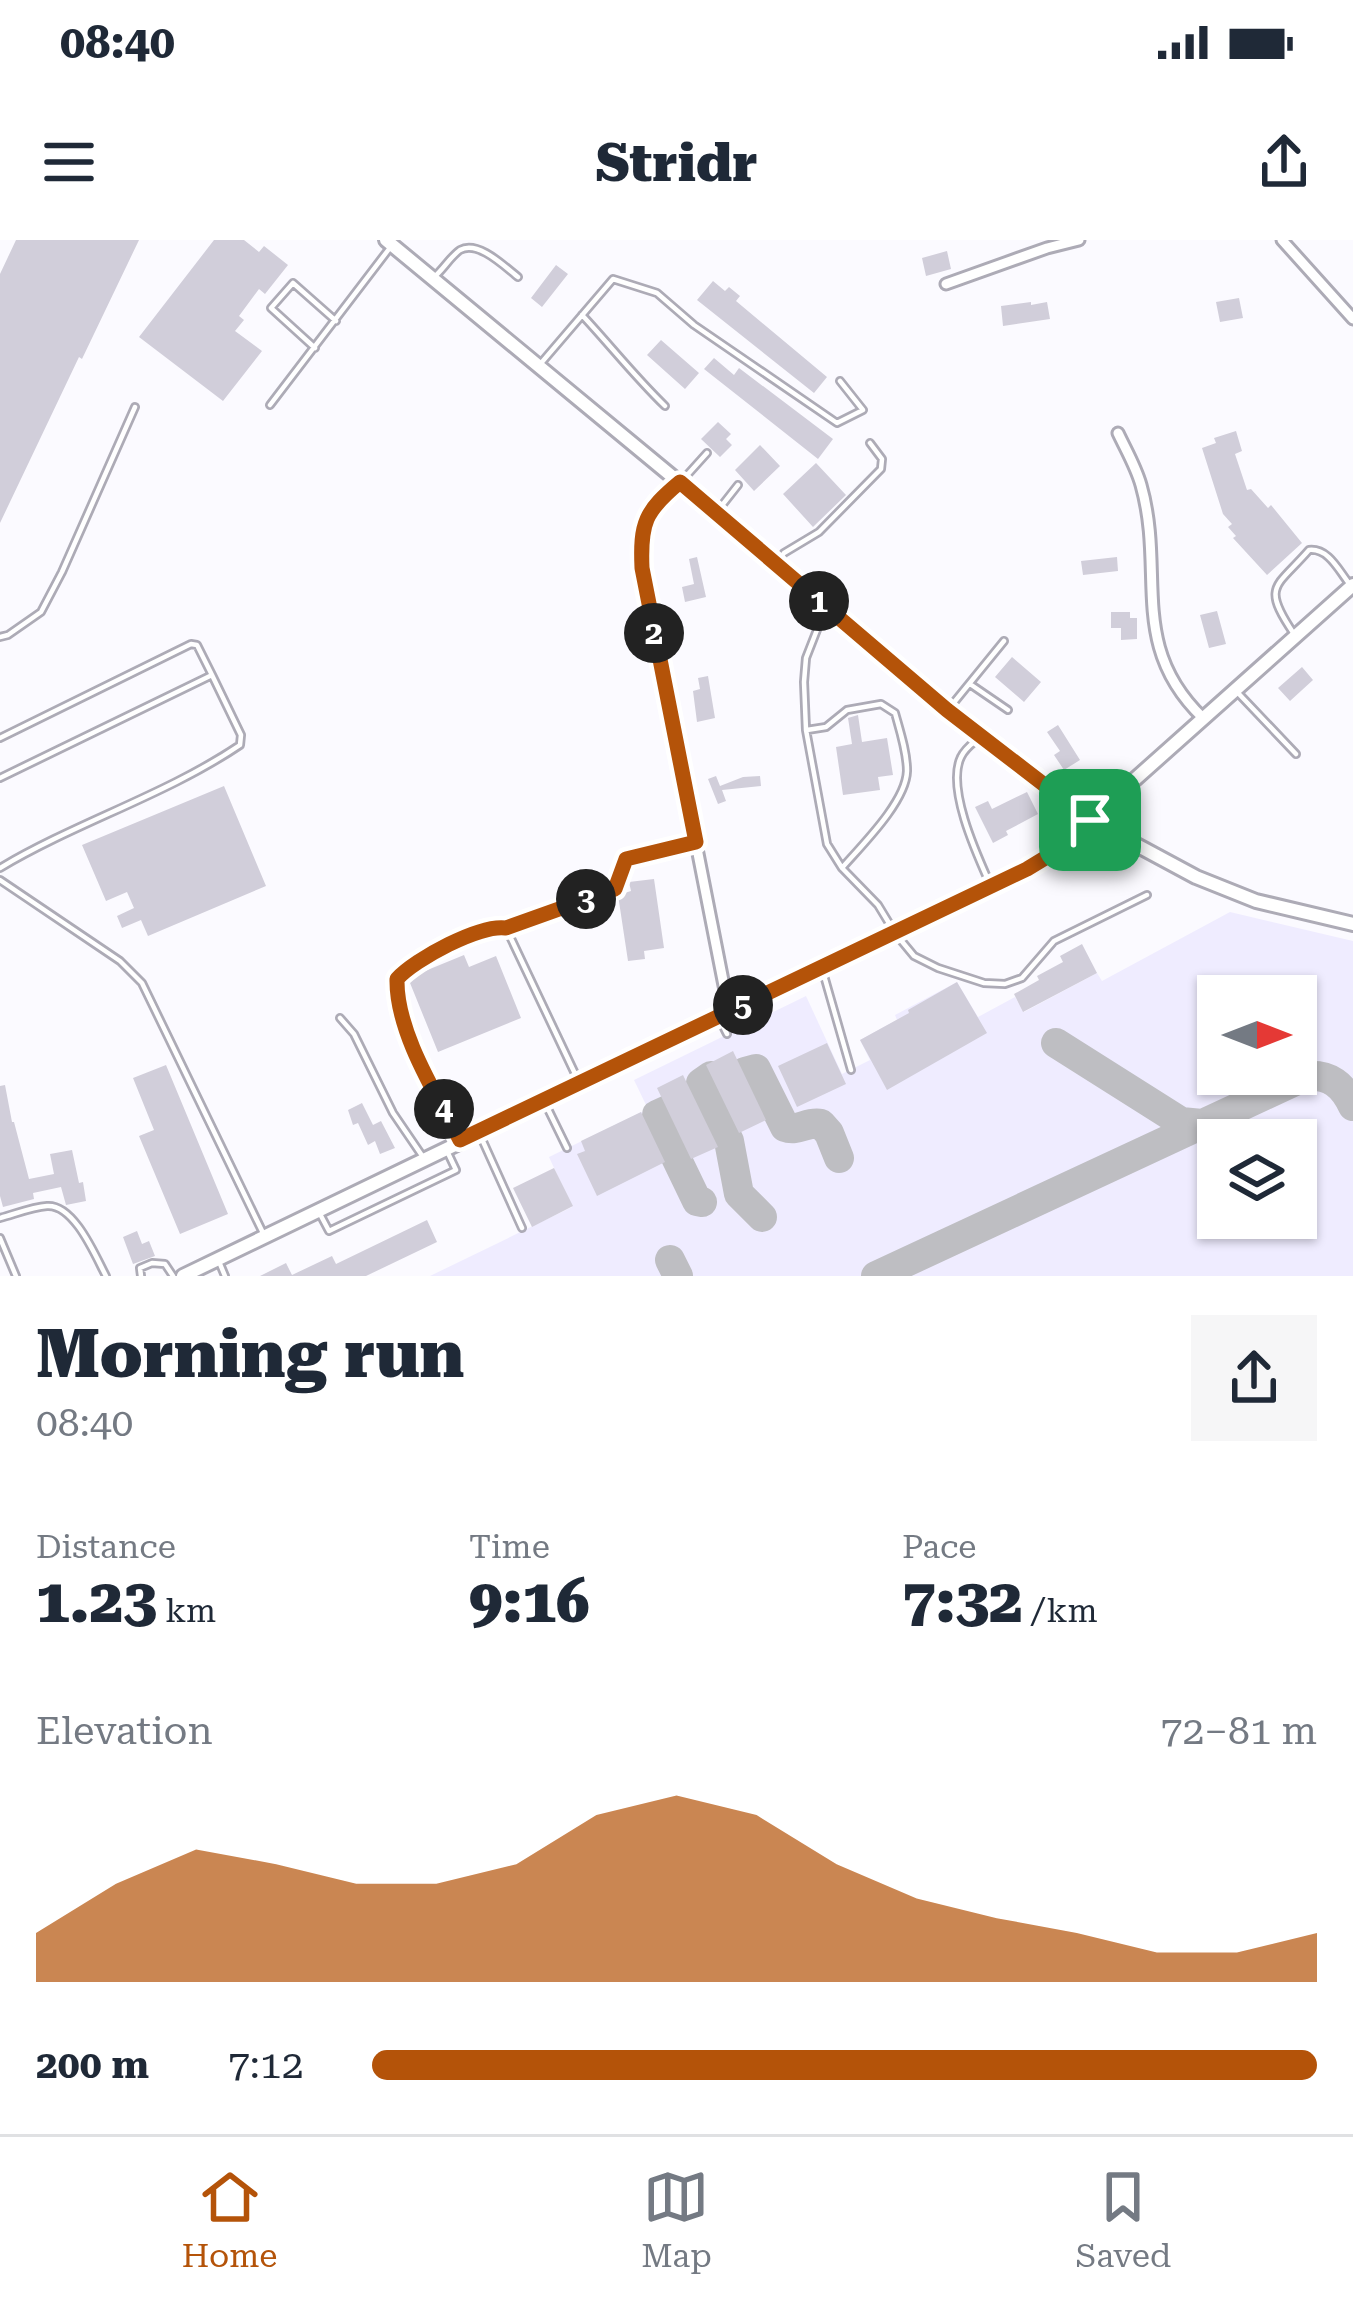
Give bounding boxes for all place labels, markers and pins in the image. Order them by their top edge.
pin: 1 [789,571,849,631]
pin: 2 [624,603,684,663]
pin [1039,769,1141,871]
pin: 3 [556,869,616,929]
pin: 5 [713,975,773,1035]
pin: 4 [414,1079,474,1139]

